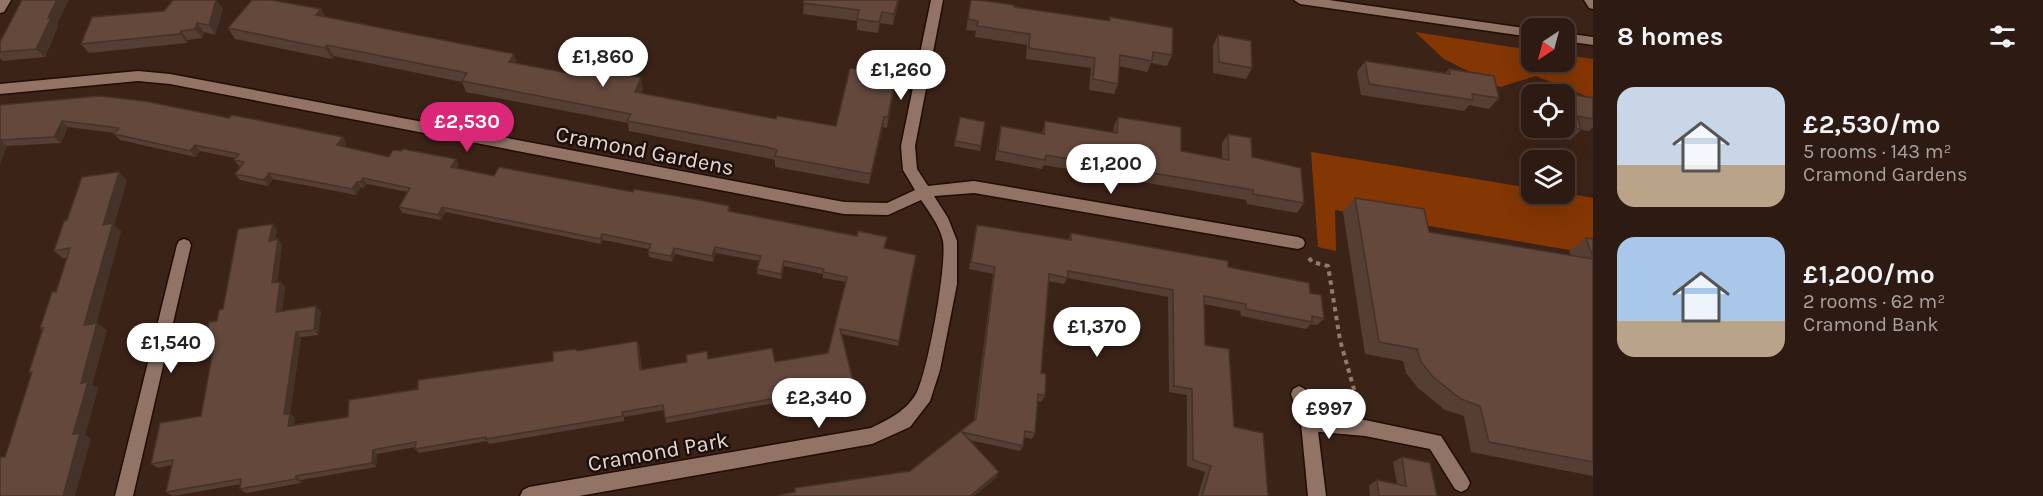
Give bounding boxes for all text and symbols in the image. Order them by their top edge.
north arrow [1521,18,1575,72]
map controls [1521,18,1575,204]
icon: filters [1986,20,2019,53]
text: 8 homes [1617,21,1723,52]
pin: £1,860 [554,37,652,88]
text: £1,860 [572,45,634,68]
pin: £1,260 [852,50,950,101]
text: £1,260 [870,58,932,81]
button: locate [1521,84,1575,138]
pin: £2,530 [418,102,516,153]
text: £2,530/mo [1803,109,1940,140]
text: £2,530 [434,110,500,133]
icon: home [1665,111,1737,183]
street label: Cramond Gardens [553,121,736,181]
text: 5 rooms · 143 m² [1803,140,1952,163]
pin: £1,200 [1062,144,1160,195]
button: layers [1521,150,1575,204]
text: £1,200 [1080,152,1142,175]
text: Cramond Gardens [1803,163,1968,186]
text: £1,200/mo [1803,259,1935,290]
icon: home [1665,261,1737,333]
text: 2 rooms · 62 m² [1803,290,1945,313]
pin: £1,370 [1048,307,1146,358]
text: Cramond Bank [1803,313,1939,336]
text: £1,370 [1067,315,1127,338]
pin: £1,540 [122,323,220,374]
text: £1,540 [141,331,201,354]
pin: £2,340 [770,378,868,429]
text: £2,340 [786,386,852,409]
pin: £997 [1293,389,1365,440]
text: £997 [1306,397,1352,420]
street label: Cramond Park [586,427,731,477]

